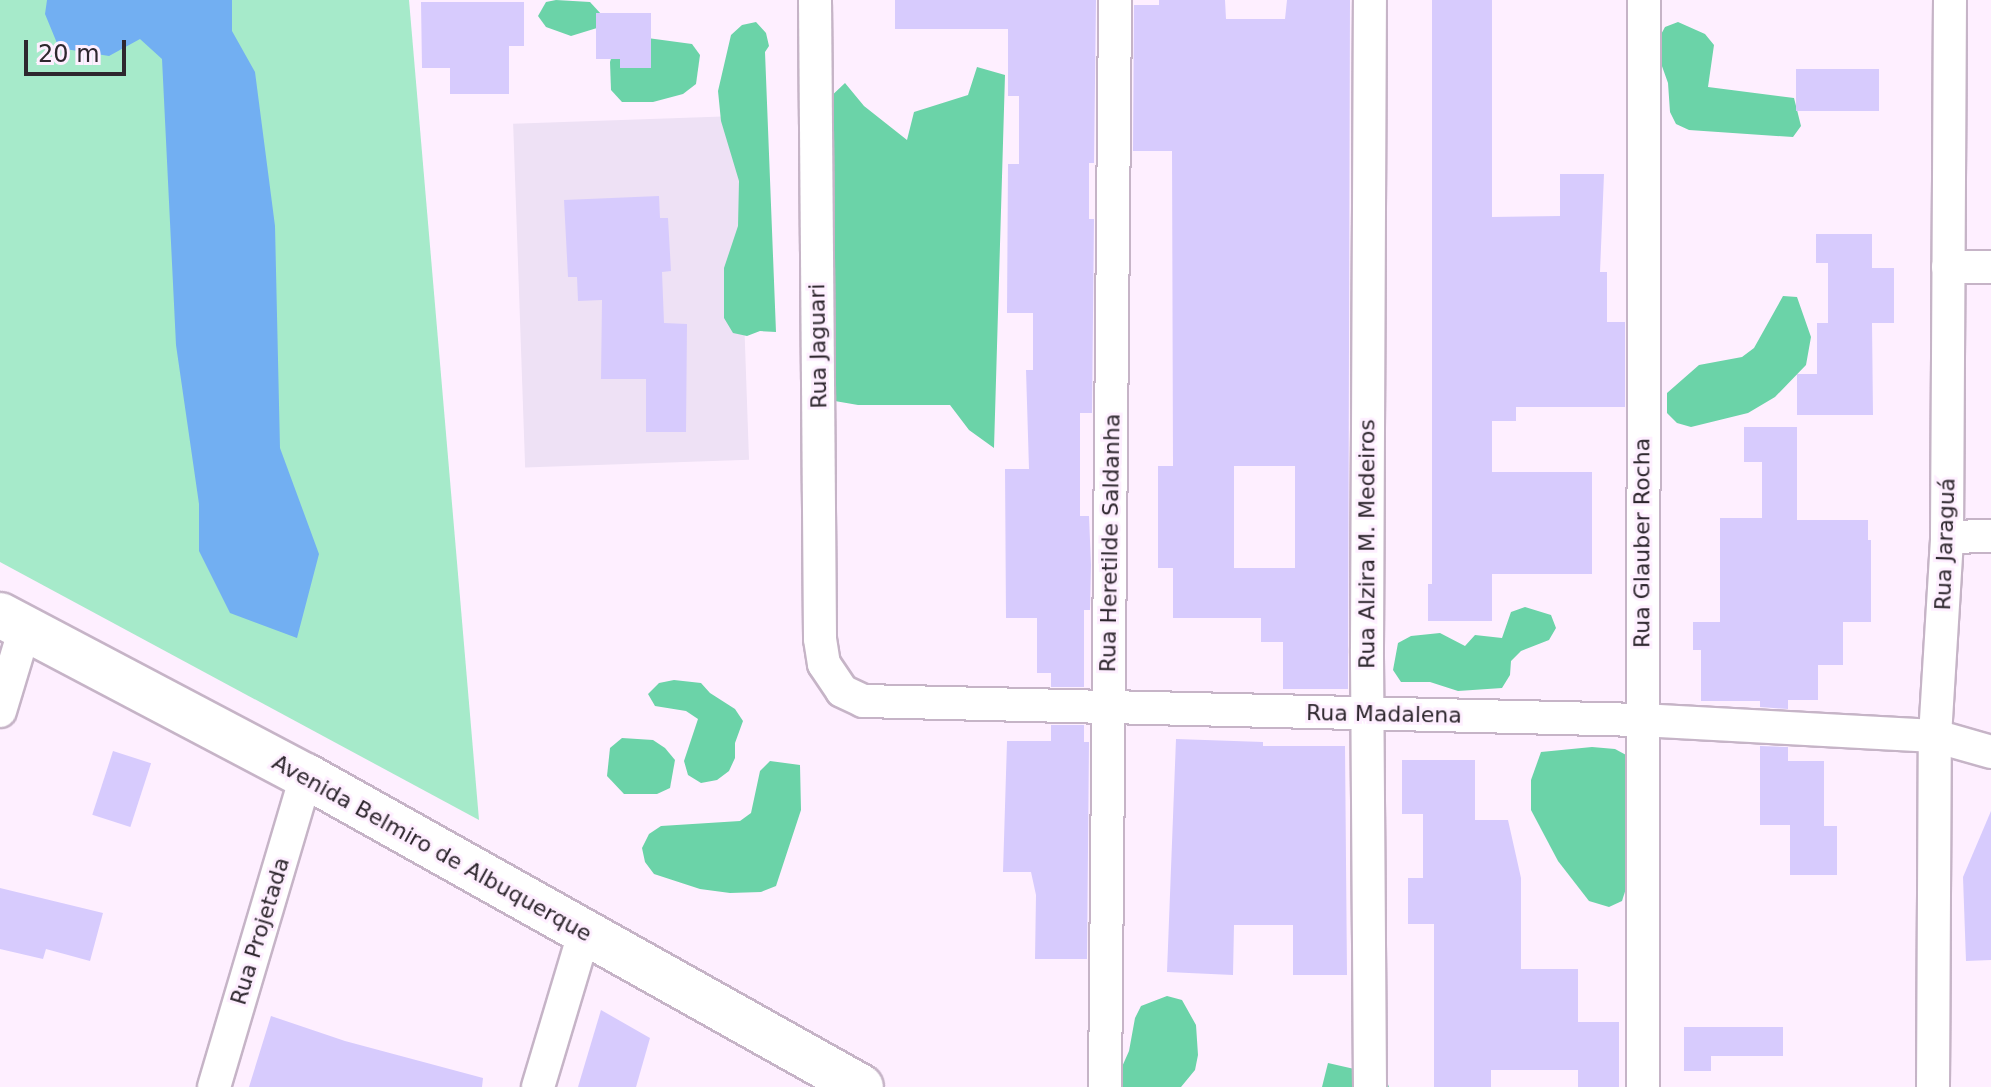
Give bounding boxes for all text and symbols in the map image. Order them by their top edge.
scale bar [28,24,130,74]
text: 20 m [38,40,100,68]
street label: Rua Jaguari [804,283,832,409]
street label: Rua Heretilde Saldanha [1095,413,1125,673]
street label: Rua Alzira M. Medeiros [1354,419,1380,669]
street label: Rua Glauber Rocha [1629,438,1655,648]
street label: Rua Jaraguá [1929,477,1961,611]
street label: Rua Madalena [1306,699,1462,729]
street label: Avenida Belmiro de Albuquerque [268,749,596,947]
street label: Rua Projetada [225,854,295,1008]

